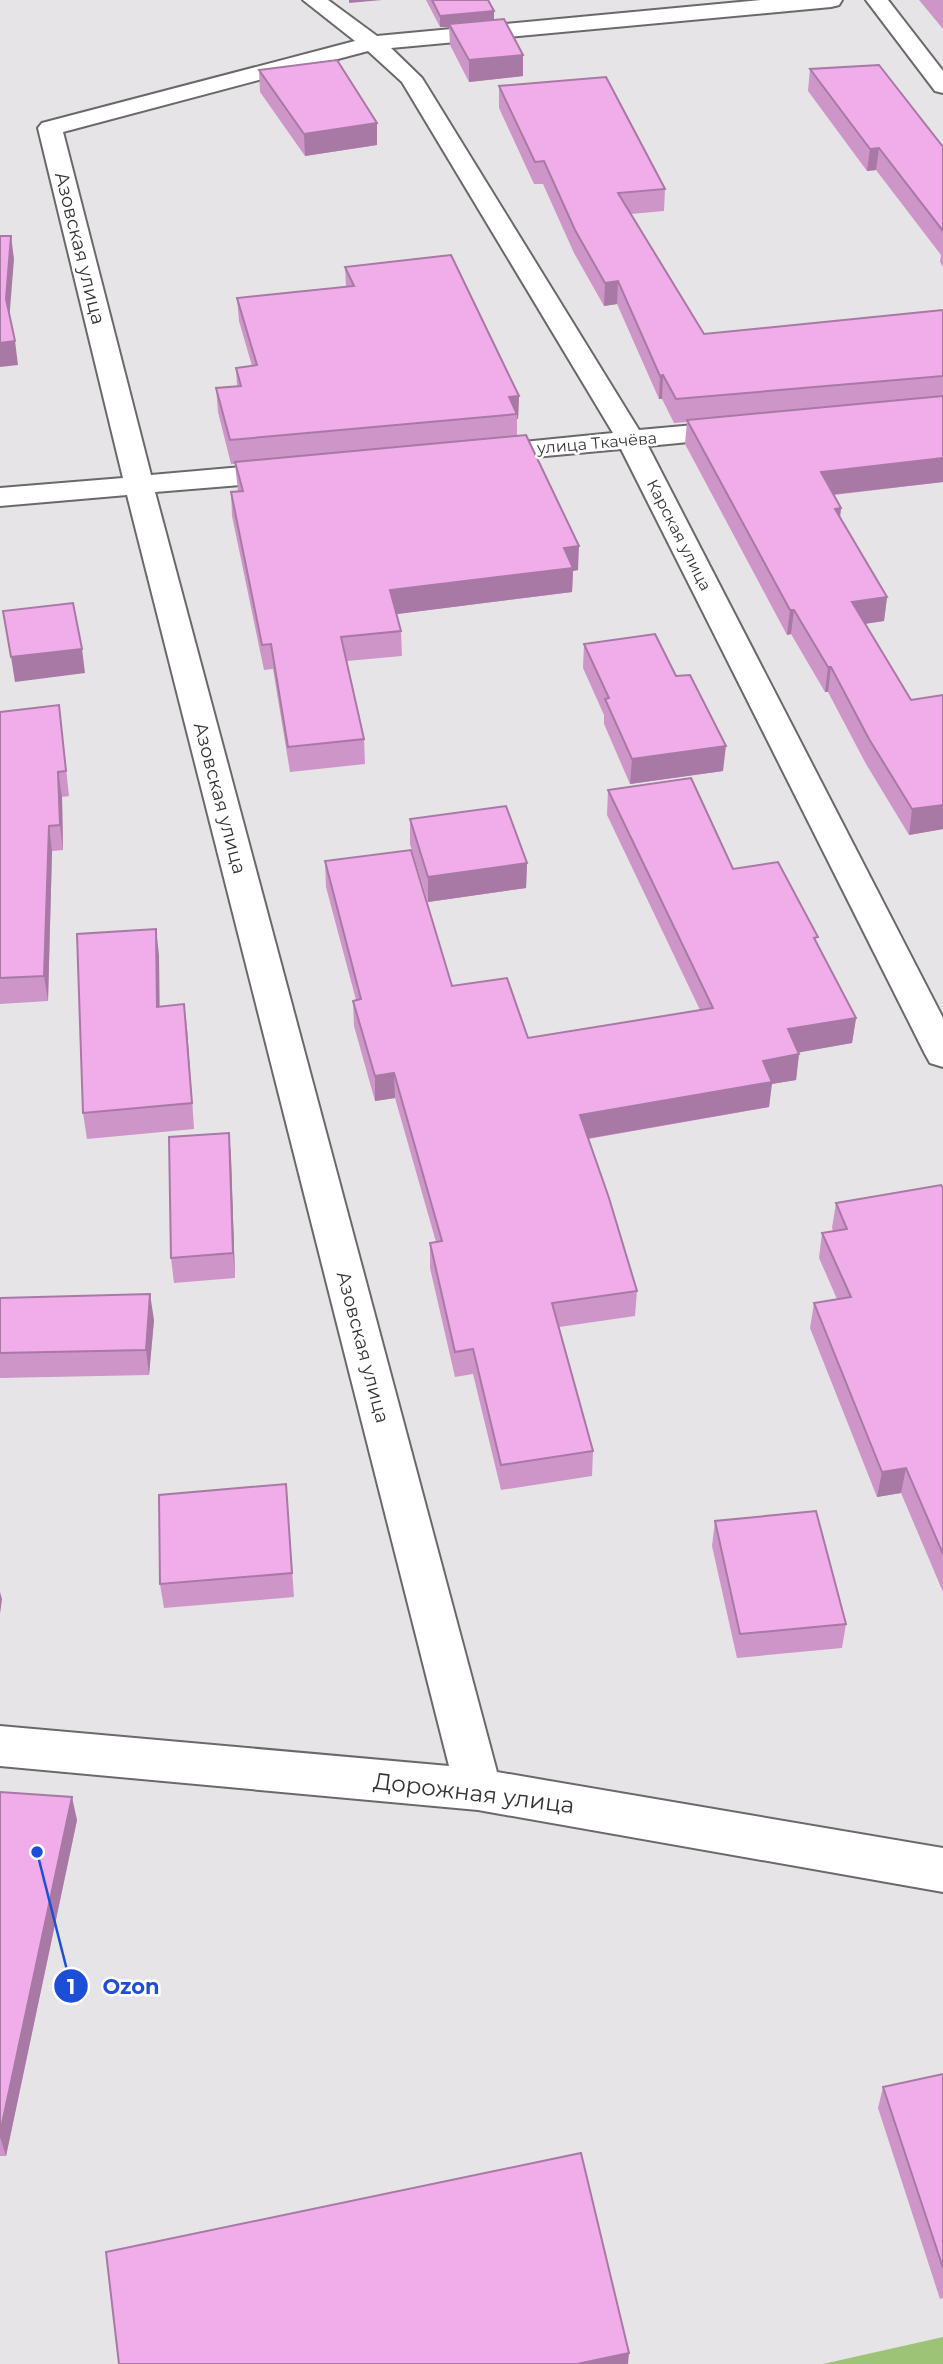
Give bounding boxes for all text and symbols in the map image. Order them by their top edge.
street label: Азовская улица [50,169,110,327]
street label: улица Ткачёва [535,428,658,458]
street label: Карская улица [643,476,715,594]
street label: Азовская улица [189,720,251,876]
street label: Азовская улица [332,1269,394,1425]
street label: Дорожная улица [372,1767,576,1819]
callout: Ozon [54,1965,174,2007]
text: 1 [67,1974,75,1999]
text: Ozon [102,1974,160,1999]

